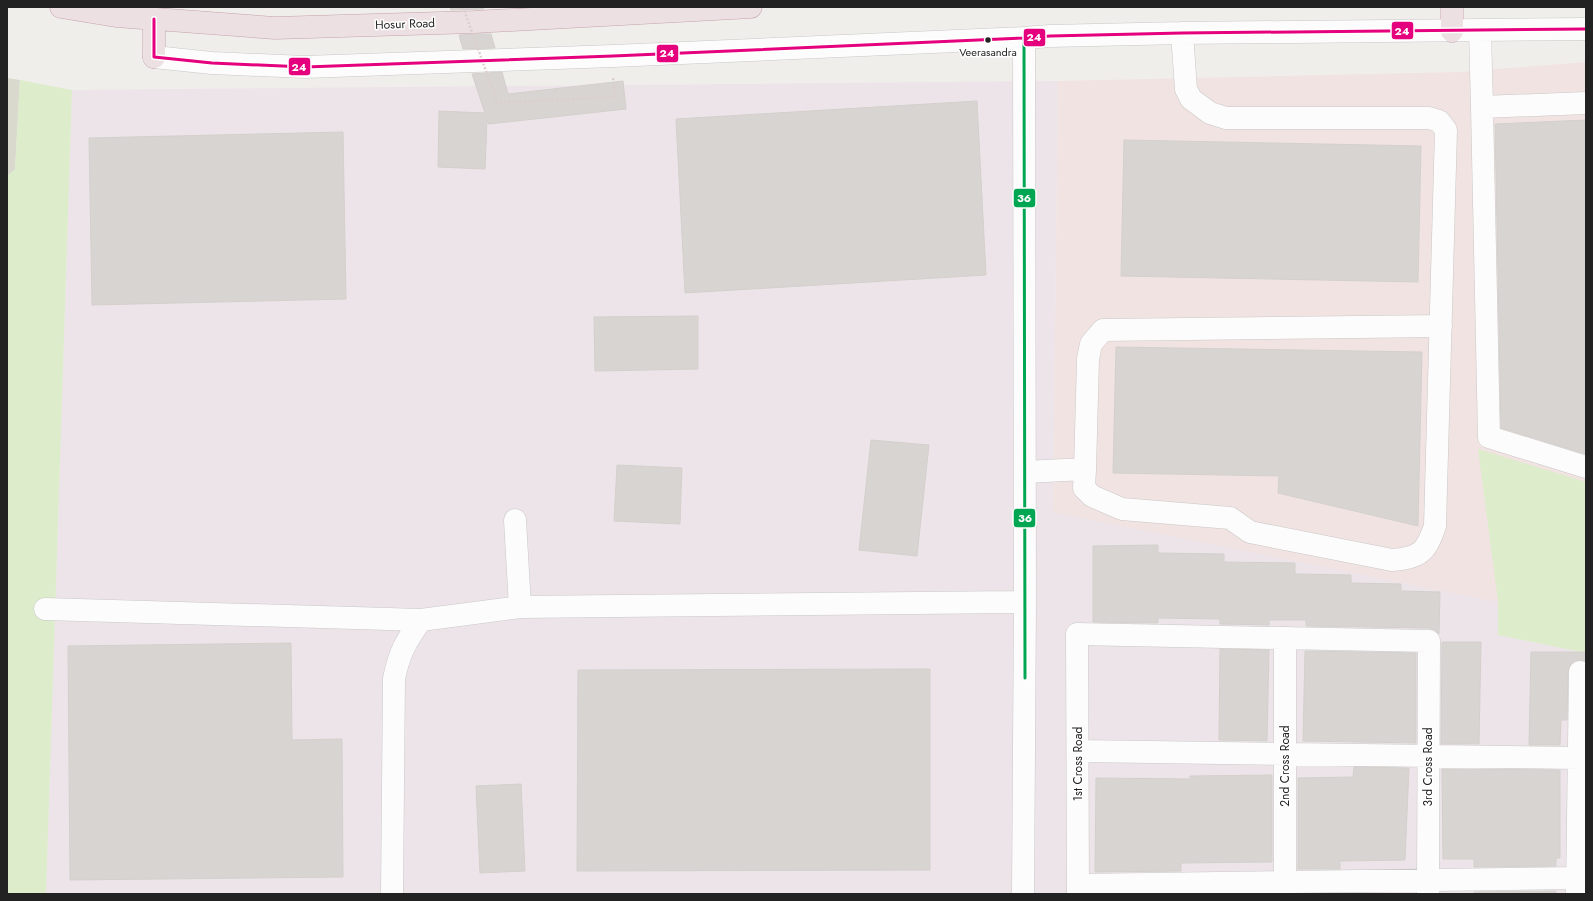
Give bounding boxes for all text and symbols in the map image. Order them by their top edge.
street label: Hosur Road [375,14,435,34]
line badge: 24 [1391,21,1414,40]
text: 24 [1395,23,1410,39]
line badge: 24 [1023,28,1046,47]
text: 24 [1027,29,1042,45]
marker: Veerasandra [983,35,993,45]
line badge: 24 [656,44,679,63]
place label: Veerasandra [959,44,1017,60]
text: 24 [660,45,675,61]
line badge: 24 [288,57,311,76]
text: 24 [292,59,307,75]
line badge: 36 [1013,188,1036,208]
text: 36 [1017,190,1031,206]
line badge: 36 [1013,508,1036,528]
text: 36 [1018,510,1032,526]
street label: 2nd Cross Road [1276,725,1294,807]
street label: 1st Cross Road [1069,727,1087,801]
street label: 3rd Cross Road [1419,728,1437,806]

